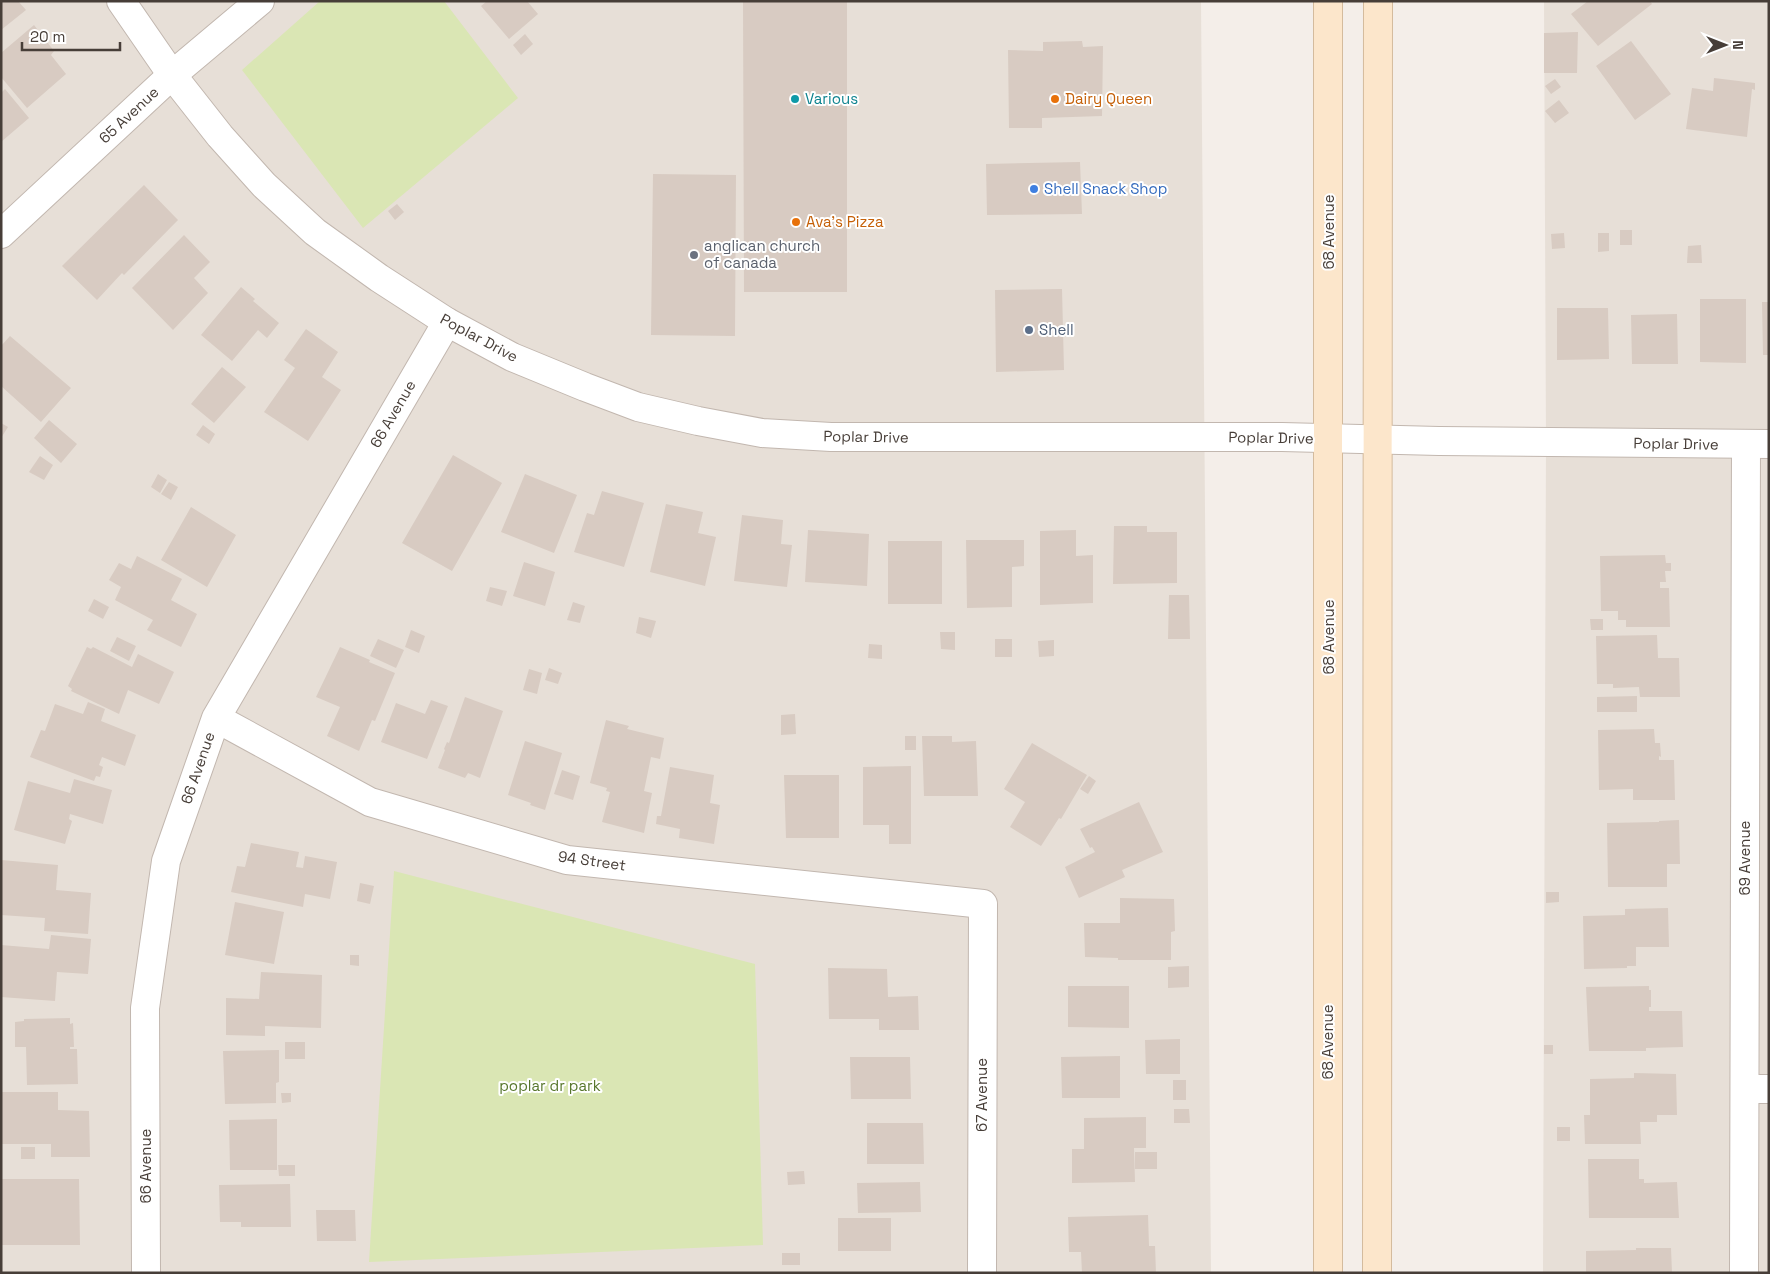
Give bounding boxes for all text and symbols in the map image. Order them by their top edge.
scale bar [22,20,120,52]
north arrow [1700,20,1750,70]
text: 20 m [30,27,65,46]
text: N [1729,40,1747,50]
street label: 65 Avenue [95,82,163,147]
place label: Various [805,89,858,108]
place label: Dairy Queen [1065,89,1152,108]
marker: Various [789,93,801,105]
marker: Dairy Queen [1049,93,1061,105]
place label: Shell Snack Shop [1044,179,1167,198]
marker: Shell Snack Shop [1028,183,1040,195]
street label: 68 Avenue [1319,194,1338,270]
place label: Ava's Pizza [806,212,884,231]
marker: Ava's Pizza [790,216,802,228]
place label: anglican church of canada [704,236,820,272]
marker: anglican church of canada [688,249,700,261]
street label: Poplar Drive [437,309,522,366]
place label: Shell [1039,320,1074,339]
marker: Shell [1023,324,1035,336]
street label: 66 Avenue [366,376,420,451]
street label: Poplar Drive [823,426,909,447]
street label: Poplar Drive [1228,427,1314,448]
street label: Poplar Drive [1633,433,1719,454]
street label: 68 Avenue [1319,599,1338,675]
street label: 66 Avenue [176,729,219,806]
street label: 69 Avenue [1735,820,1754,896]
street label: 94 Street [557,846,627,875]
street label: 68 Avenue [1318,1004,1337,1080]
street label: 67 Avenue [972,1058,991,1132]
park label: poplar dr park [499,1076,601,1095]
street label: 66 Avenue [136,1128,155,1204]

